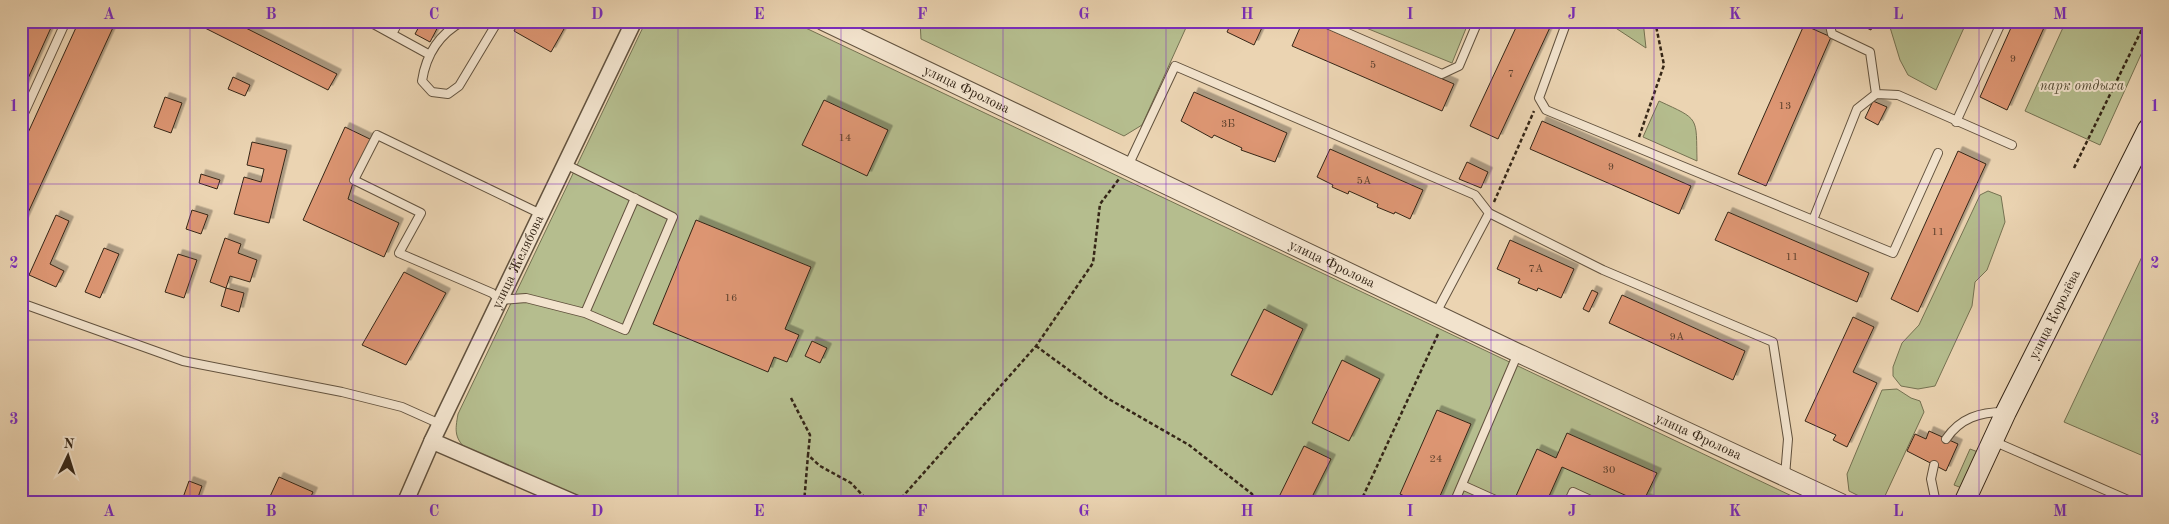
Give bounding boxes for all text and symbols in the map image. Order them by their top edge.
text: A [103,7,115,23]
text: B [265,7,277,23]
text: C [429,7,439,23]
text: D [591,7,603,23]
text: E [753,7,765,23]
text: F [917,7,928,23]
text: G [1078,7,1090,23]
text: H [1240,7,1254,23]
text: I [1406,7,1414,23]
text: J [1568,7,1577,23]
text: K [1729,7,1741,23]
text: L [1893,7,1904,23]
text: M [2053,7,2067,23]
house number: 9 [2010,54,2016,65]
house number: 5 [1370,60,1376,71]
street label: улица Фролова [921,63,1012,116]
house number: 7 [1508,69,1514,80]
park label: парк отдыха [2040,79,2125,94]
text: 1 [9,99,19,115]
text: 1 [2150,99,2160,115]
house number: 13 [1779,101,1791,112]
house number: 3Б [1221,119,1235,130]
house number: 14 [839,133,851,144]
house number: 9 [1608,162,1614,173]
house number: 5А [1357,176,1372,187]
street label: улица Желябова [490,213,546,311]
house number: 11 [1932,227,1944,238]
street label: улица Фролова [1287,238,1377,291]
house number: 11 [1786,252,1798,263]
text: 2 [9,256,19,272]
text: 2 [2150,256,2160,272]
house number: 7А [1529,264,1544,275]
street label: улица Королёва [2026,268,2083,362]
house number: 16 [725,293,737,304]
house number: 9А [1670,332,1685,343]
street label: улица Фролова [1653,411,1744,463]
text: 3 [9,412,19,428]
text: 3 [2150,412,2160,428]
north arrow [42,432,92,482]
text: N [63,437,75,451]
house number: 24 [1430,454,1442,465]
house number: 30 [1603,465,1615,476]
text: A [103,504,115,520]
text: B [265,504,277,520]
text: C [429,504,439,520]
text: D [591,504,603,520]
text: E [753,504,765,520]
text: F [917,504,928,520]
text: G [1078,504,1090,520]
text: H [1240,504,1254,520]
text: I [1406,504,1414,520]
text: J [1568,504,1577,520]
text: K [1729,504,1741,520]
text: L [1893,504,1904,520]
text: M [2053,504,2067,520]

